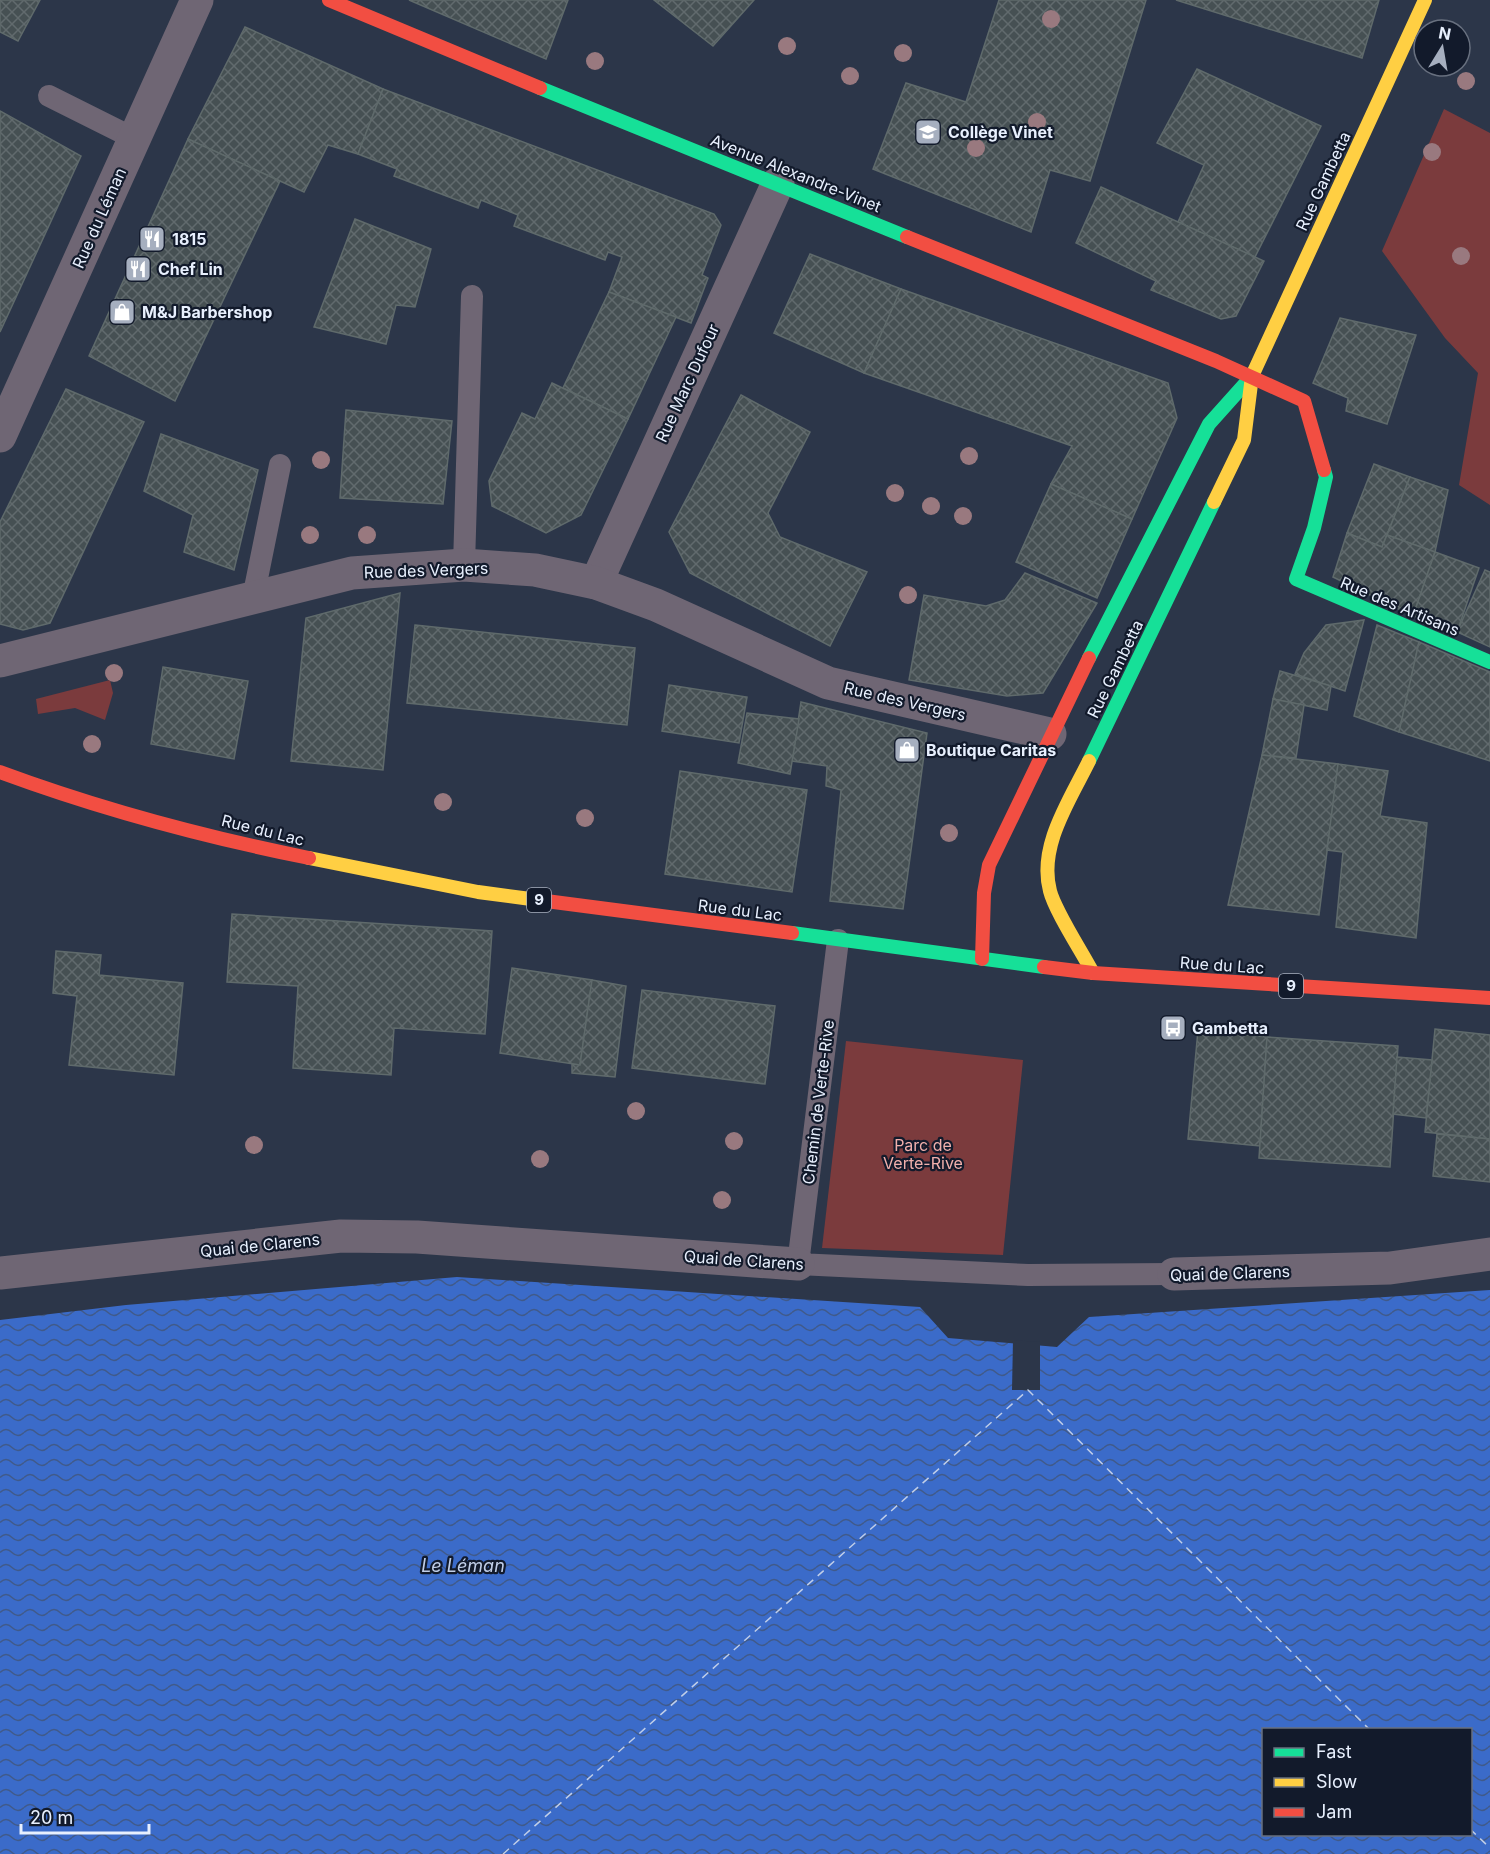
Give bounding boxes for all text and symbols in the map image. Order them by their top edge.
north arrow [1412,18,1472,78]
text: N [1437,22,1453,44]
school or university icon: Collège Vinet [913,117,943,147]
place label: Collège Vinet [948,122,1053,142]
street label: Rue Gambetta [1291,128,1355,234]
street label: Avenue Alexandre-Vinet [708,130,884,216]
street label: Rue du Léman [68,165,130,271]
restaurant icon: 1815 [137,224,167,254]
place label: 1815 [172,229,206,249]
restaurant icon: Chef Lin [123,254,153,284]
place label: Chef Lin [158,259,223,279]
shop icon: M&J Barbershop [107,297,137,327]
place label: M&J Barbershop [142,302,272,322]
street label: Rue Marc Dufour [651,321,723,445]
street label: Rue des Vergers [363,558,489,582]
street label: Rue des Artisans [1337,572,1463,640]
street label: Rue Gambetta [1083,617,1147,721]
street label: Rue des Vergers [842,677,968,725]
shop icon: Boutique Caritas [892,735,922,765]
place label: Boutique Caritas [926,740,1056,760]
street label: Rue du Lac [220,810,306,850]
road number: 9 [527,888,551,912]
street label: Rue du Lac [697,895,783,925]
street label: Rue du Lac [1179,952,1265,978]
road number: 9 [1279,974,1303,998]
bus stop icon: Gambetta [1158,1013,1188,1043]
place label: Gambetta [1192,1018,1268,1038]
street label: Chemin de Verte-Rive [798,1019,838,1185]
park label: Parc de Verte-Rive [883,1135,963,1173]
street label: Quai de Clarens [199,1229,321,1261]
street label: Quai de Clarens [683,1246,805,1274]
street label: Quai de Clarens [1170,1261,1290,1285]
water label: Le Léman [421,1555,505,1576]
legend [1262,1728,1472,1836]
text: Fast [1316,1741,1352,1762]
text: Slow [1316,1771,1357,1792]
scale bar [21,1797,148,1835]
text: Jam [1316,1801,1352,1822]
text: 20 m [30,1807,73,1828]

